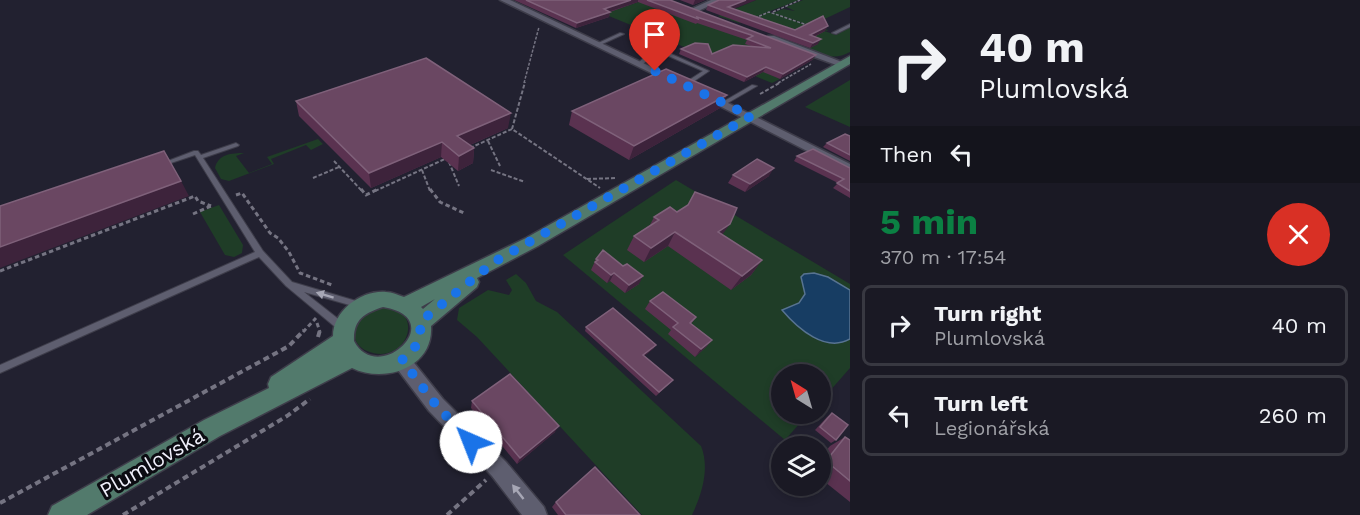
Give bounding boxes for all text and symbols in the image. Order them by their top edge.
pin [629,9,680,71]
icon: arrive [638,18,671,51]
text: 40 m [979,23,1085,72]
icon: right [880,24,958,102]
text: Plumlovská [979,73,1129,105]
icon: left [945,138,978,171]
text: Then [880,142,933,167]
text: 5 min [880,201,978,243]
button: close [1267,203,1330,266]
text: 370 m · 17:54 [880,245,1007,269]
one-way arrow [316,290,334,299]
text: Turn right [934,301,1041,326]
icon: right [883,309,916,342]
text: 40 m [1271,313,1327,338]
text: Plumlovská [934,326,1045,350]
north arrow [771,364,831,424]
map controls [771,364,831,496]
text: Turn left [934,391,1028,416]
icon: left [883,399,916,432]
text: 260 m [1259,403,1327,428]
position arrow [439,410,503,474]
text: Legionářská [934,416,1050,440]
street label: Plumlovská [95,423,209,503]
button: layers [771,436,831,496]
one-way arrow [512,484,524,499]

